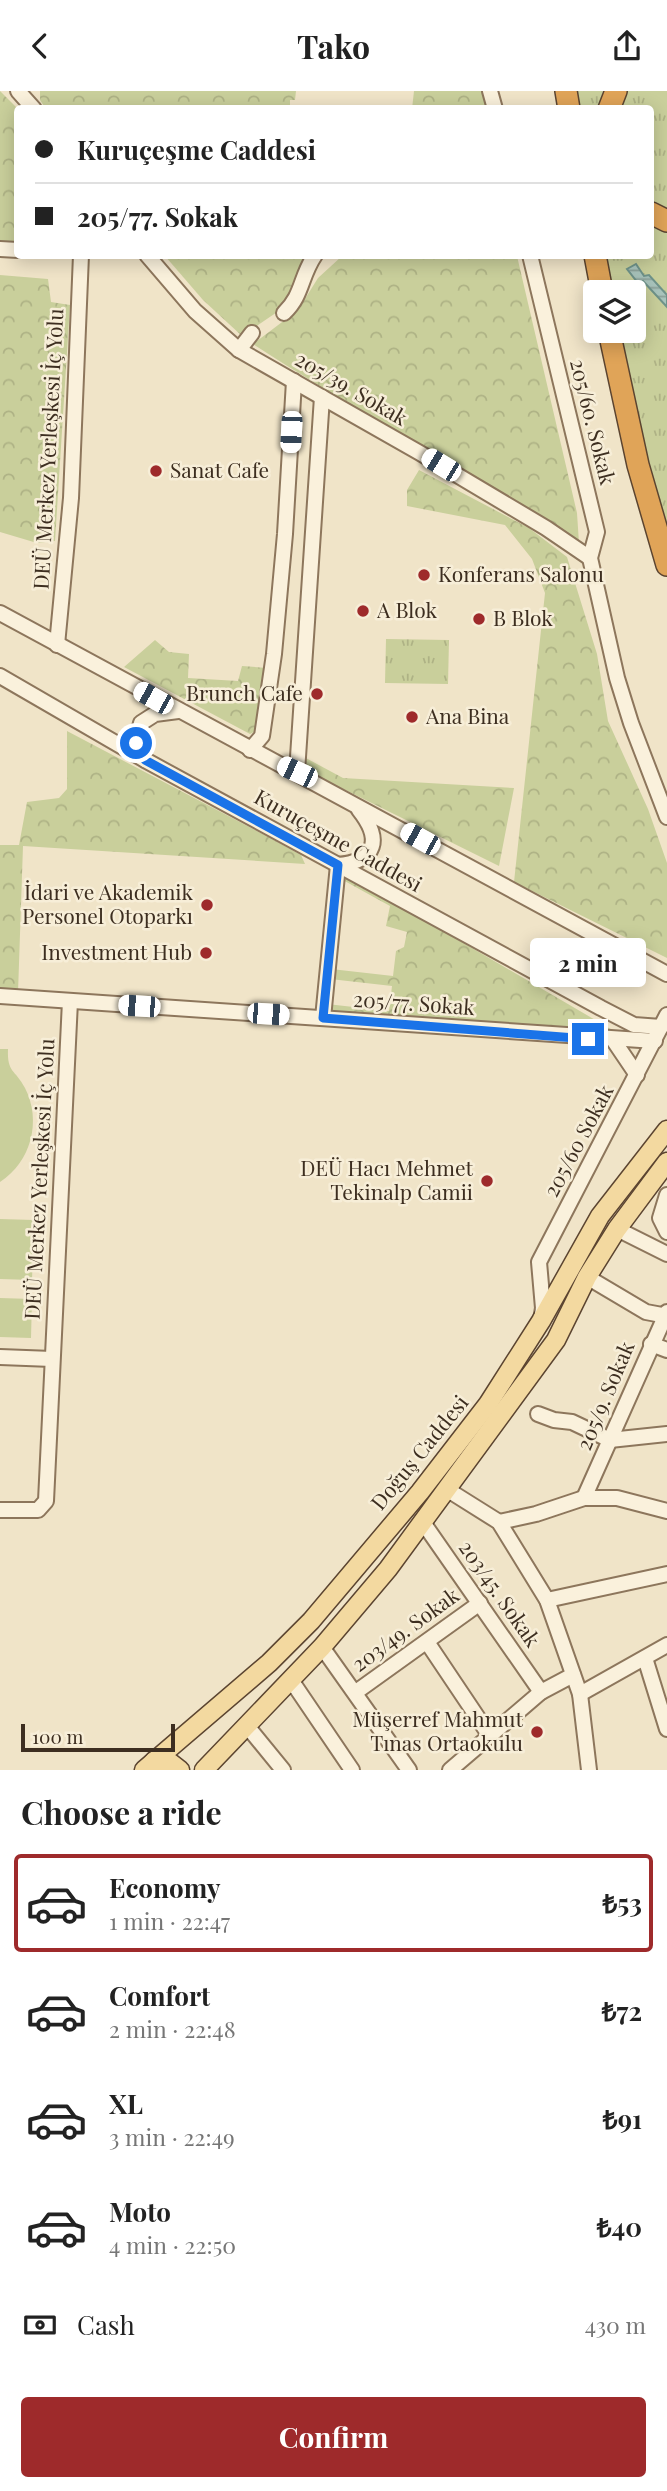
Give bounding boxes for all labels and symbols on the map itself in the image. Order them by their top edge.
street label: DEÜ Merkez Yerleşkesi İç Yolu [26,308,68,590]
street label: 205/39. Sokak [291,344,414,431]
street label: 205/60. Sokak [565,356,623,488]
car [280,410,303,454]
car [418,445,465,485]
place label: Sanat Cafe [170,455,269,483]
marker: Sanat Cafe [148,463,164,479]
place label: Konferans Salonu [438,559,604,587]
marker: Konferans Salonu [416,567,432,583]
place label: A Blok [376,595,437,623]
marker: A Blok [355,603,371,619]
place label: B Blok [493,603,553,631]
marker: B Blok [471,611,487,627]
place label: Brunch Cafe [186,678,303,706]
car [130,679,177,717]
marker: Brunch Cafe [309,686,325,702]
place label: Ana Bina [425,701,510,729]
marker: Ana Bina [404,709,420,725]
route start [120,727,152,759]
car [274,754,321,790]
street label: Kuruçeşme Caddesi [250,782,428,897]
car [397,820,444,858]
place label: İdari ve Akademik Personel Otoparkı [22,877,193,929]
marker: İdari ve Akademik Personel Otoparkı [199,897,215,913]
place label: Investment Hub [41,937,192,965]
callout: 2 min [530,937,646,986]
marker: Investment Hub [198,945,214,961]
street label: 205/77. Sokak [352,984,476,1020]
car [118,994,161,1018]
car [247,1002,290,1026]
route end [572,1023,604,1055]
street label: DEÜ Merkez Yerleşkesi İç Yolu [17,1038,59,1320]
street label: 205/60 Sokak [536,1079,619,1201]
place label: DEÜ Hacı Mehmet Tekinalp Camii [300,1153,474,1205]
marker: DEÜ Hacı Mehmet Tekinalp Camii [479,1173,495,1189]
street label: 205/9. Sokak [569,1336,640,1454]
street label: Doğuş Caddesi [363,1389,473,1515]
street label: 203/45. Sokak [454,1534,548,1652]
street label: 203/49. Sokak [346,1580,464,1677]
place label: Müşerref Mahmut Tınas Ortaokulu [352,1704,524,1756]
scale bar [21,1721,175,1753]
marker: Müşerref Mahmut Tınas Ortaokulu [529,1724,545,1740]

